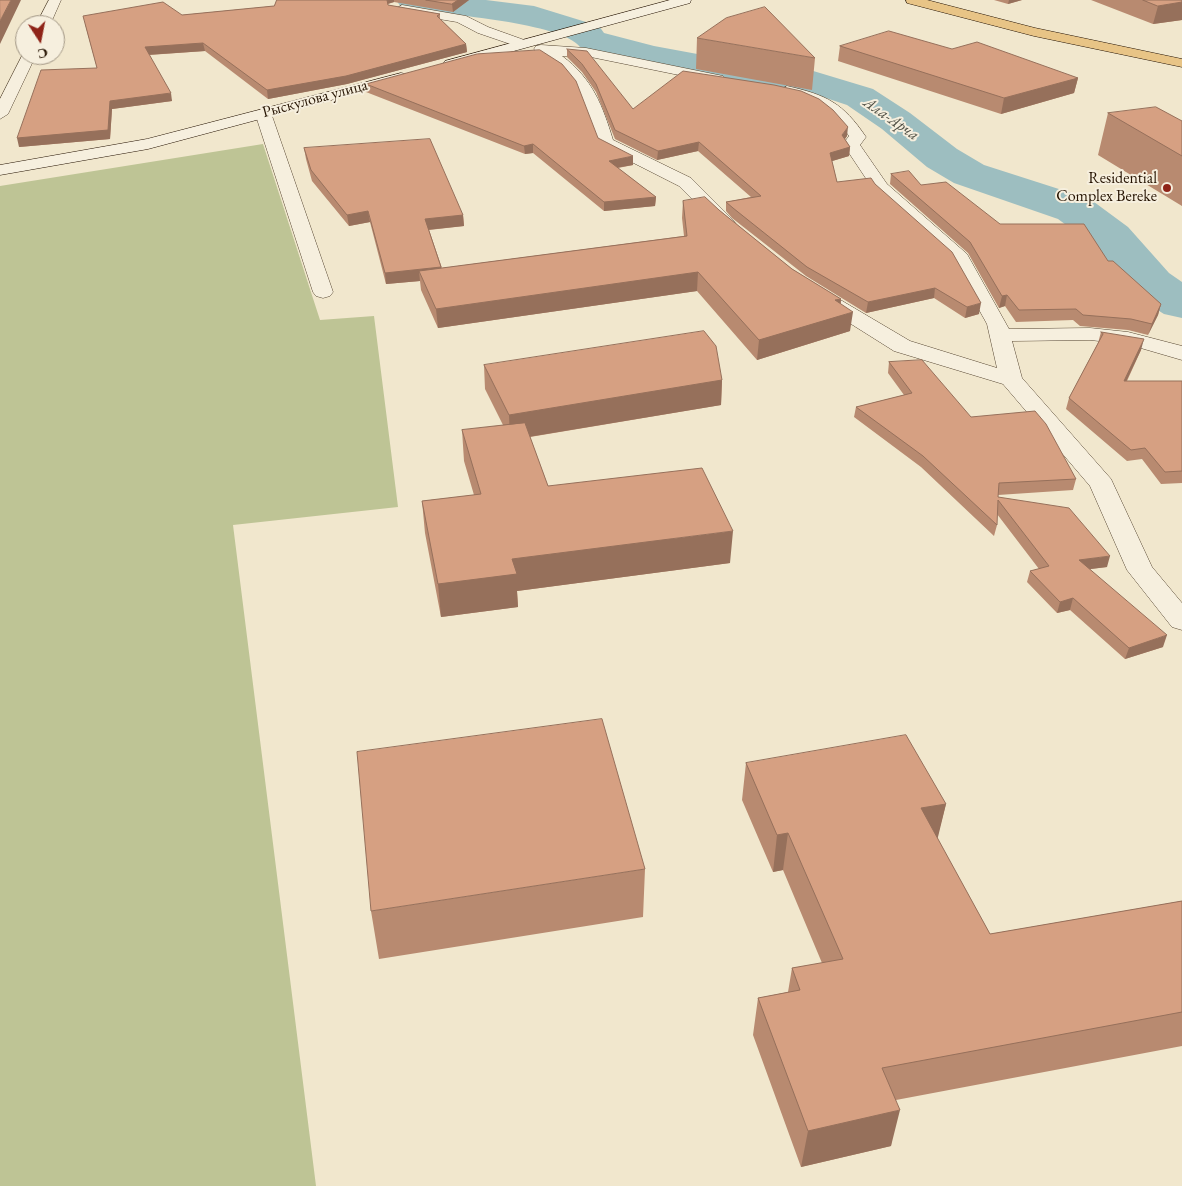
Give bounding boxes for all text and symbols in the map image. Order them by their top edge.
north arrow [15,15,65,65]
text: С [36,44,49,64]
street label: Рыскулова улица [260,76,370,122]
water label: Ала-Арча [860,93,922,145]
place label: Residential Complex Bereke [1056,169,1157,207]
marker: Residential Complex Bereke [1161,182,1173,194]

